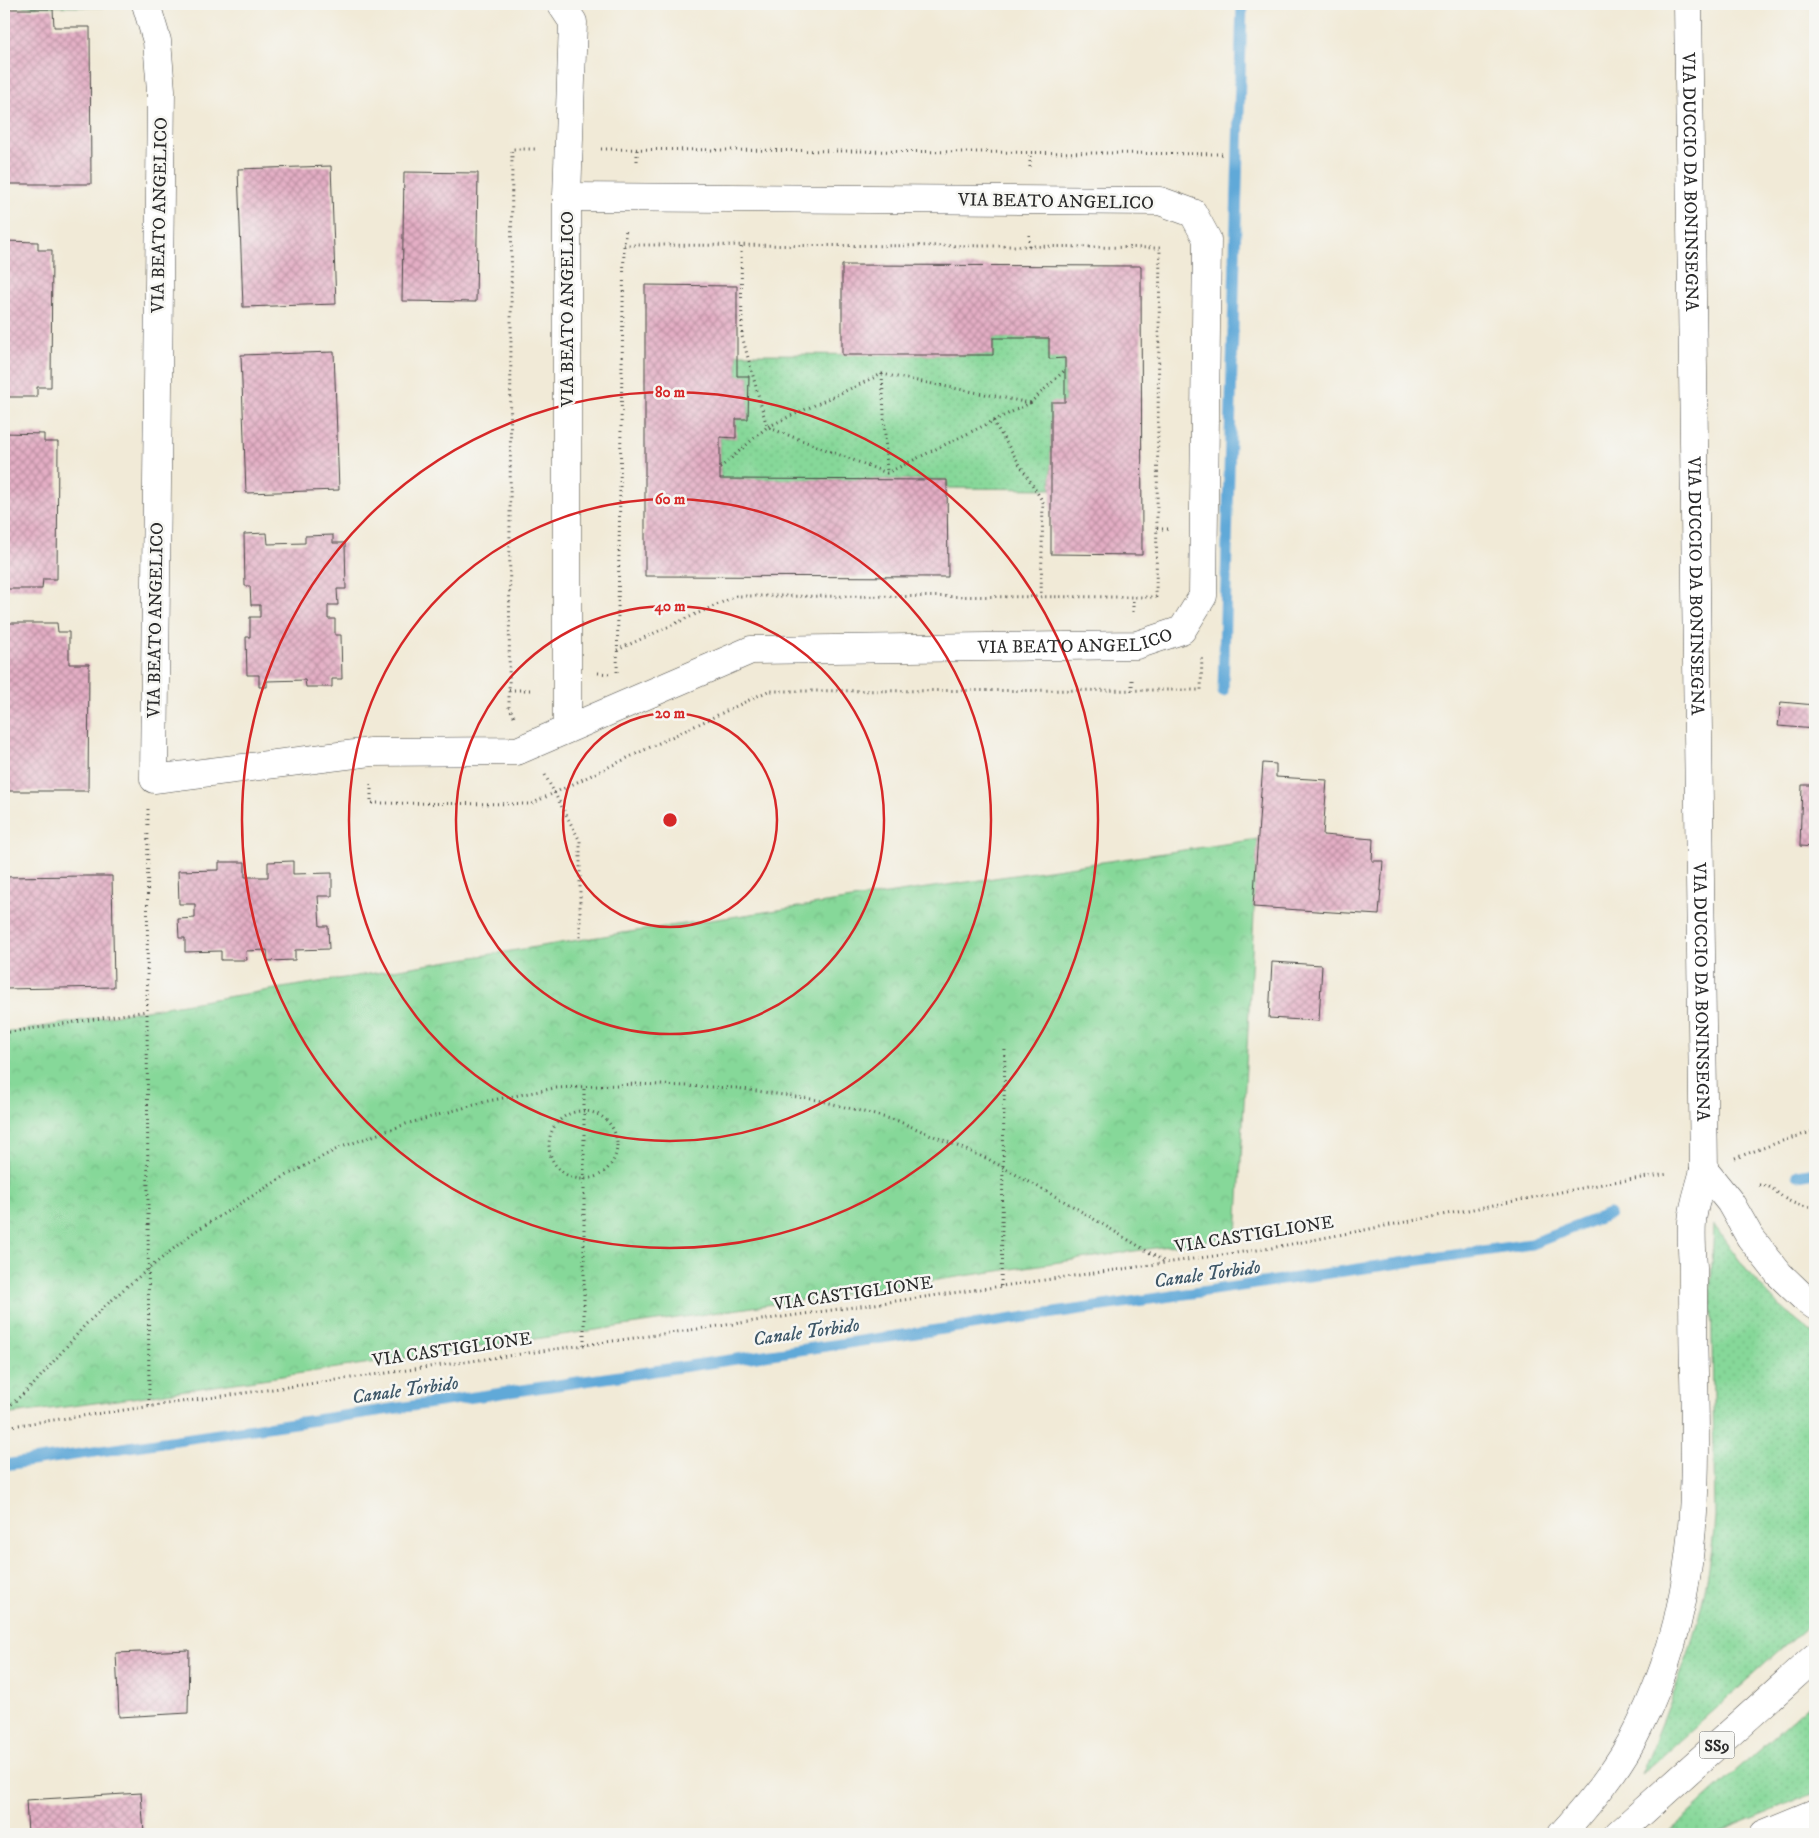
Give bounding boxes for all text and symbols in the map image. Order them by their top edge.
street label: VIA DUCCIO DA BONINSEGNA [1677,51,1702,312]
street label: VIA BEATO ANGELICO [147,117,173,314]
street label: VIA BEATO ANGELICO [957,189,1154,215]
street label: VIA BEATO ANGELICO [557,211,579,408]
text: 80 m [655,383,686,402]
street label: VIA DUCCIO DA BONINSEGNA [1682,455,1708,716]
text: 60 m [655,490,686,509]
street label: VIA BEATO ANGELICO [143,522,169,719]
text: 40 m [653,597,686,616]
street label: VIA BEATO ANGELICO [977,624,1176,659]
text: 20 m [655,704,686,723]
centre of rings [661,811,679,829]
street label: VIA DUCCIO DA BONINSEGNA [1688,861,1713,1122]
street label: VIA CASTIGLIONE [1172,1212,1335,1259]
water label: Canale Torbido [1152,1256,1262,1293]
street label: VIA CASTIGLIONE [771,1272,934,1316]
water label: Canale Torbido [751,1314,861,1351]
street label: VIA CASTIGLIONE [370,1328,533,1372]
water label: Canale Torbido [350,1372,460,1409]
road number: SS9 [1700,1732,1734,1758]

